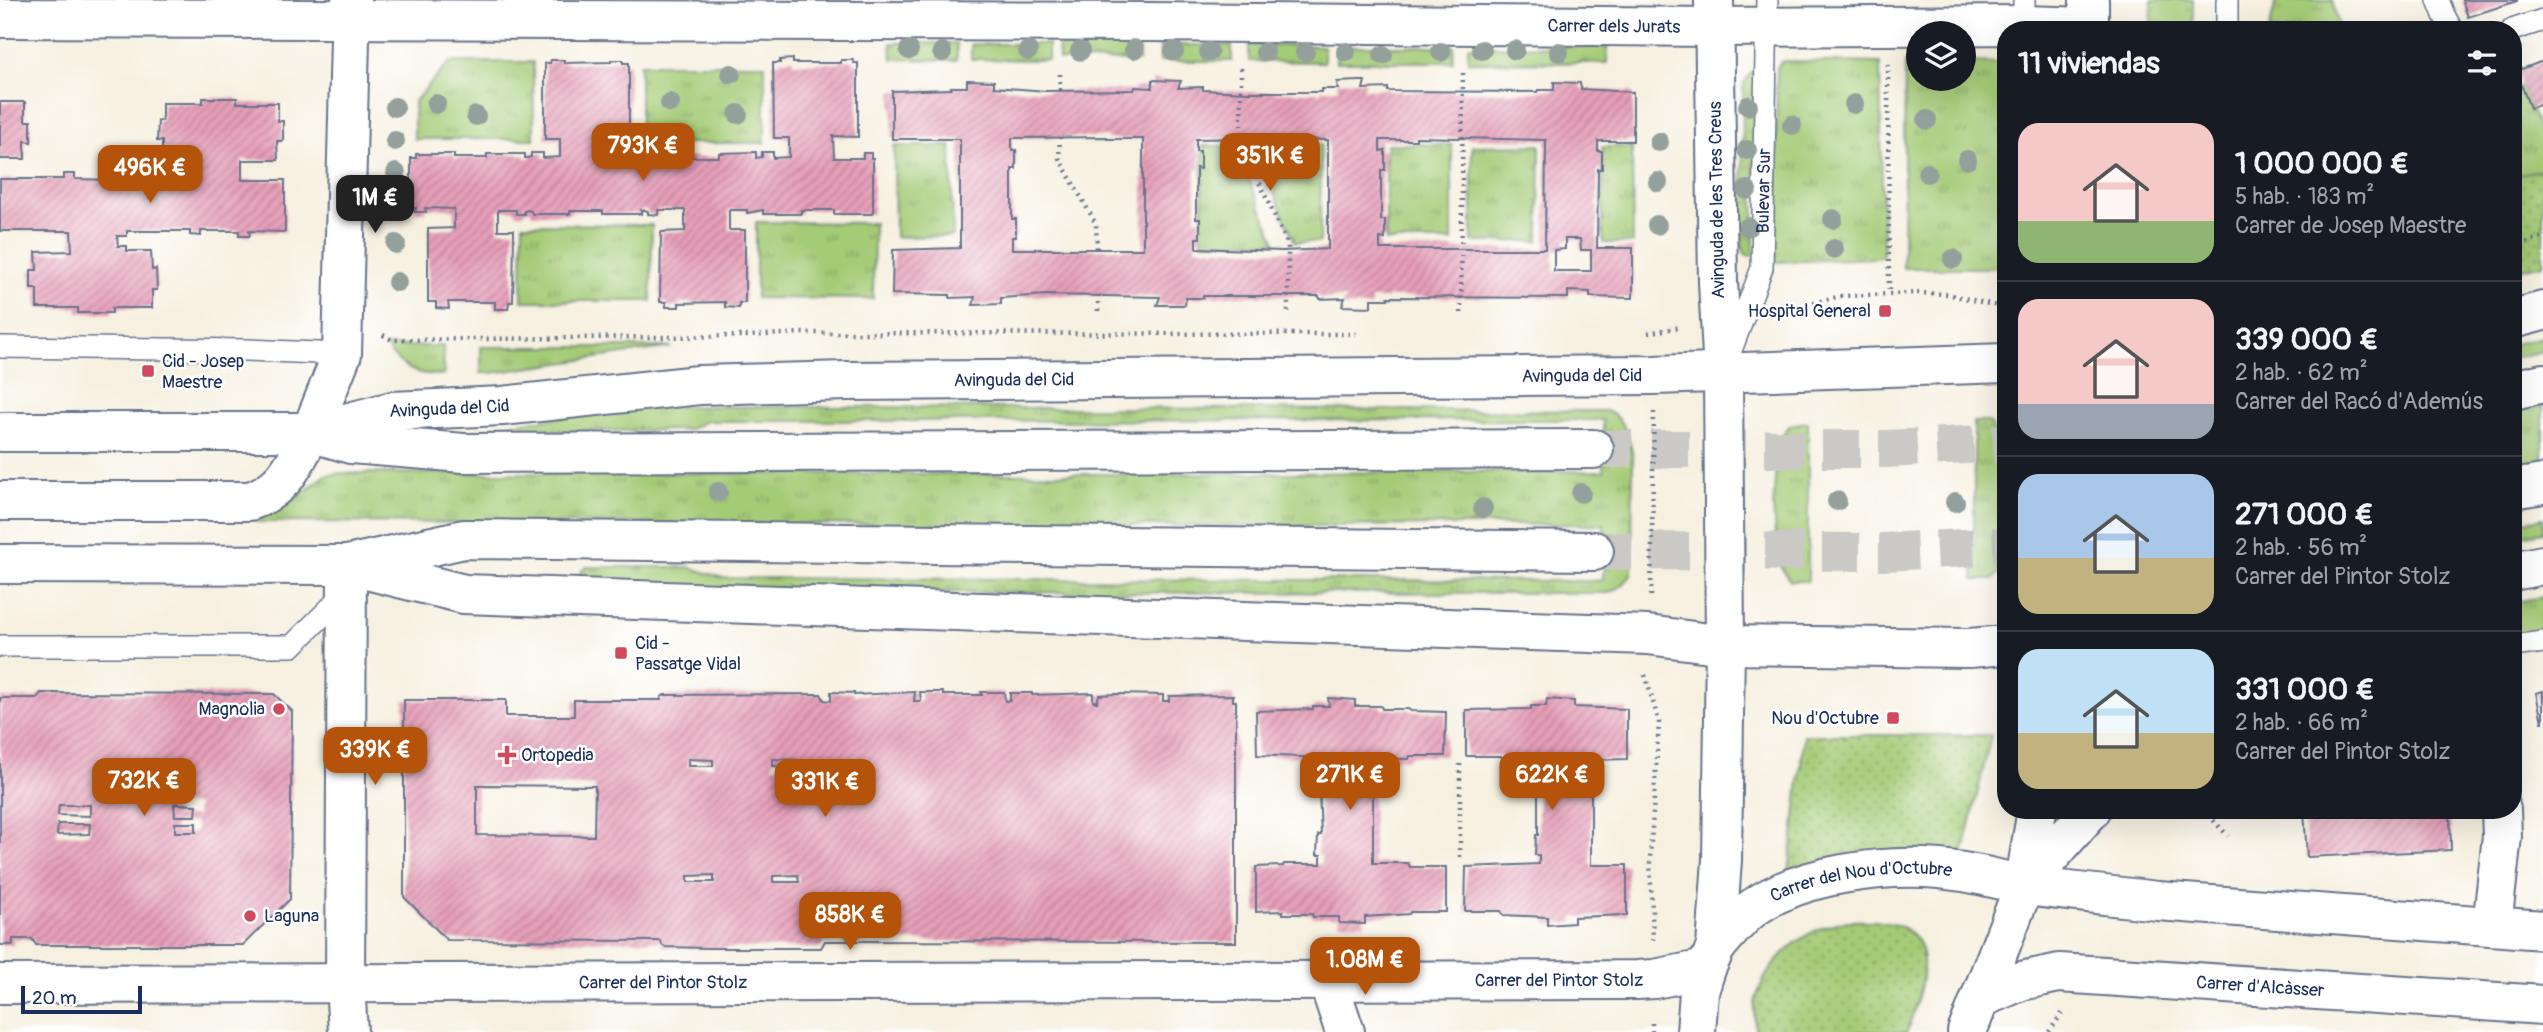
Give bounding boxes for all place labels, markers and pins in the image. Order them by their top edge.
pin: 793K € [586,124,700,183]
pin: 351K € [1213,134,1327,193]
pin: 496K € [93,146,207,205]
pin: 1M € [334,176,416,235]
place label: Hospital General [1748,300,1871,323]
marker: Hospital General [1877,303,1893,319]
place label: Cid - Josep Maestre [162,350,244,394]
marker: Cid - Josep Maestre [140,363,156,379]
place label: Cid - Passatge Vidal [635,632,741,676]
marker: Cid - Passatge Vidal [613,645,629,661]
place label: Magnolia [199,698,265,721]
marker: Magnolia [271,701,287,717]
place label: Nou d'Octubre [1771,707,1879,730]
marker: Nou d'Octubre [1885,710,1901,726]
pin: 339K € [318,728,432,787]
place label: Ortopedia [521,744,594,767]
marker: Ortopedia [499,747,515,763]
pin: 271K € [1293,752,1407,812]
pin: 622K € [1495,752,1609,812]
pin: 732K € [87,758,201,818]
pin: 331K € [768,760,882,819]
pin: 858K € [793,892,907,952]
place label: Laguna [264,905,319,928]
marker: Laguna [242,908,258,924]
pin: 1.08M € [1300,937,1430,997]

